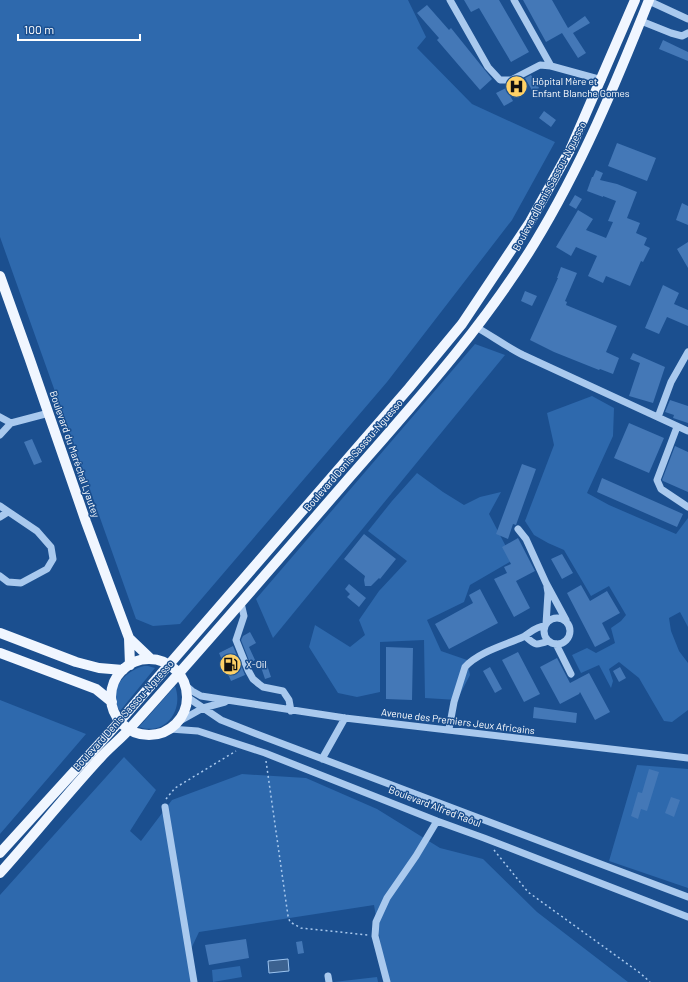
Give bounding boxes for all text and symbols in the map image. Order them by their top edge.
scale bar [18,16,140,42]
text: 100 m [24,22,54,36]
hospital icon: Hôpital Mère et Enfant Blanche Gomes [504,74,530,100]
place label: Hôpital Mère et Enfant Blanche Gomes [532,75,630,99]
street label: Boulevard Denis Sassou-Nguesso [510,119,588,253]
street label: Boulevard du Maréchal Lyautey [48,389,102,519]
street label: Boulevard Denis Sassou-Nguesso [301,397,405,513]
fuel station icon: X-Oil [218,651,244,677]
street label: Boulevard Denis Sassou-Nguesso [70,657,176,773]
place label: X-Oil [246,658,267,670]
street label: Avenue des Premiers Jeux Africains [380,706,536,736]
street label: Boulevard Alfred Raôul [387,783,483,829]

